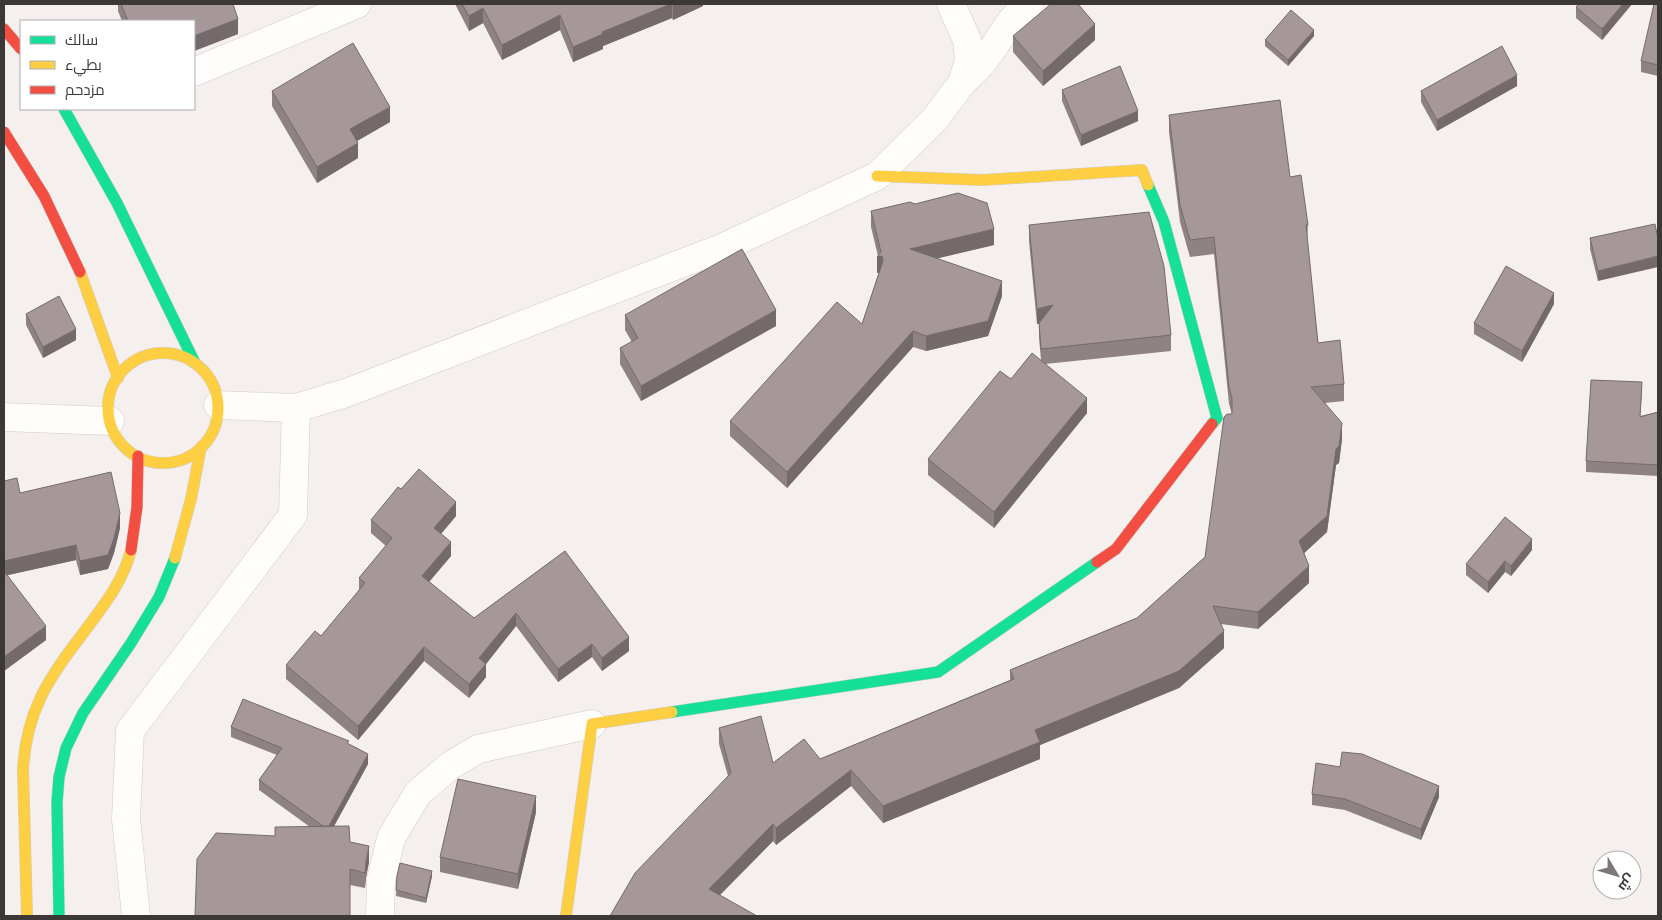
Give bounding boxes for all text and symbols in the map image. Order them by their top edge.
legend [20,20,195,110]
text: سالك [65,31,98,49]
text: بطيء [65,56,102,77]
text: مزدحم [65,81,105,100]
north arrow [1592,850,1642,900]
text: ش [1615,870,1639,895]

